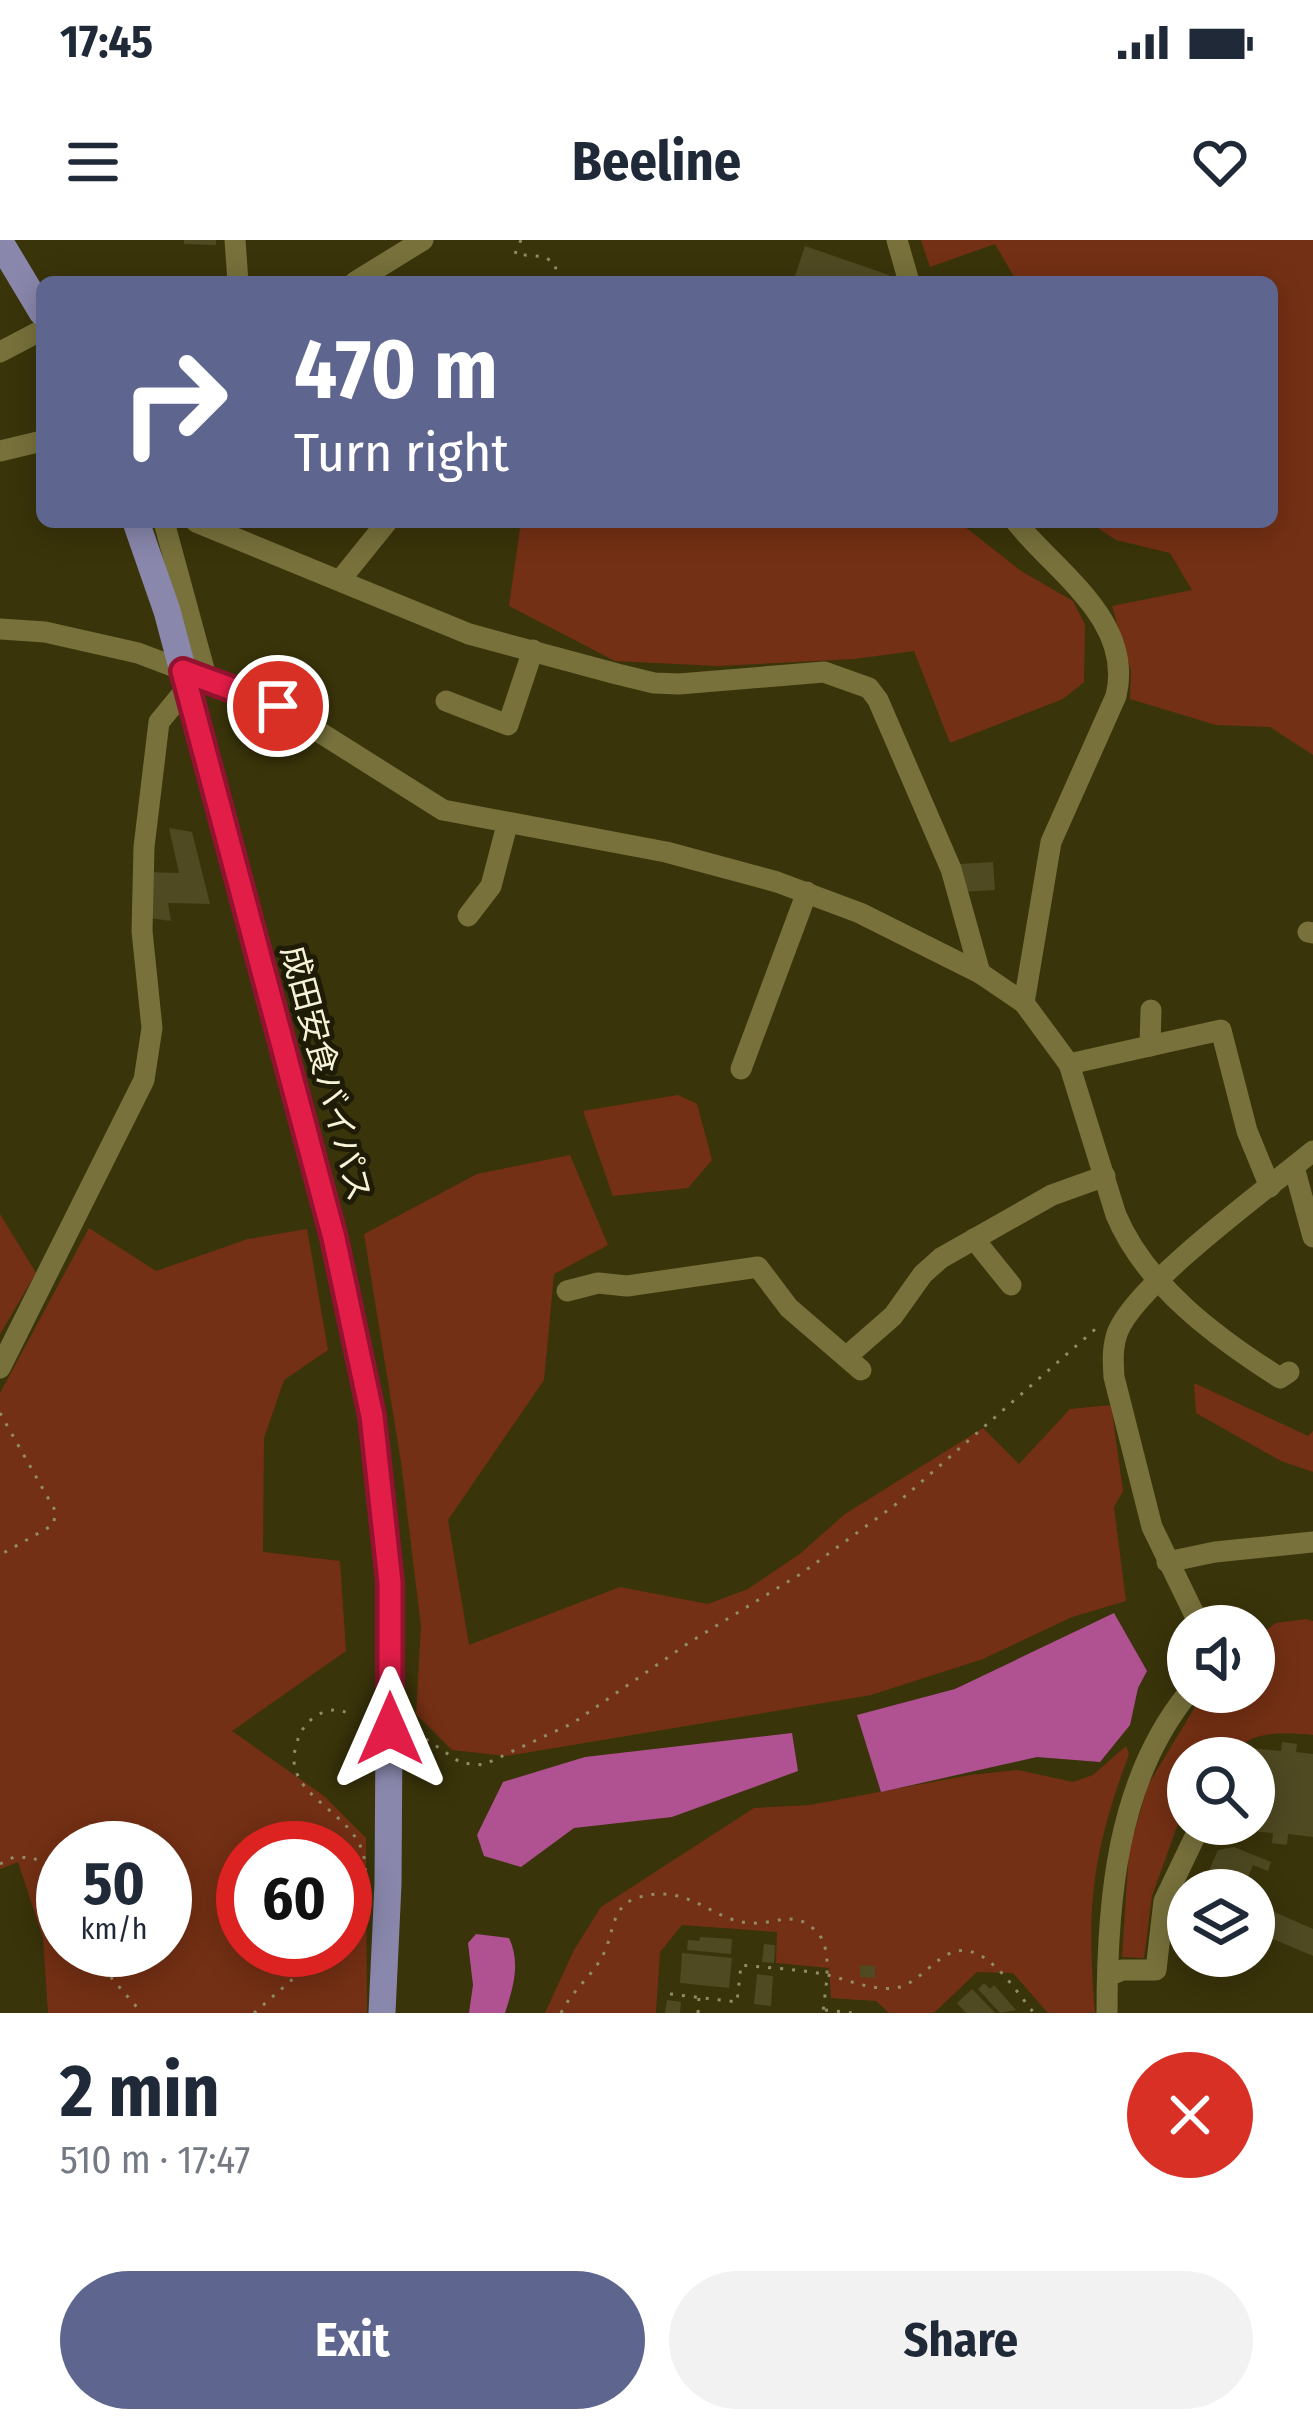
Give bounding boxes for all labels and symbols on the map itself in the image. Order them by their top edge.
pin [227,655,329,757]
street label: 成田安食バイパス [273,941,379,1206]
position arrow [327,1666,453,1792]
speed limit sign: 60 [216,1821,372,1977]

